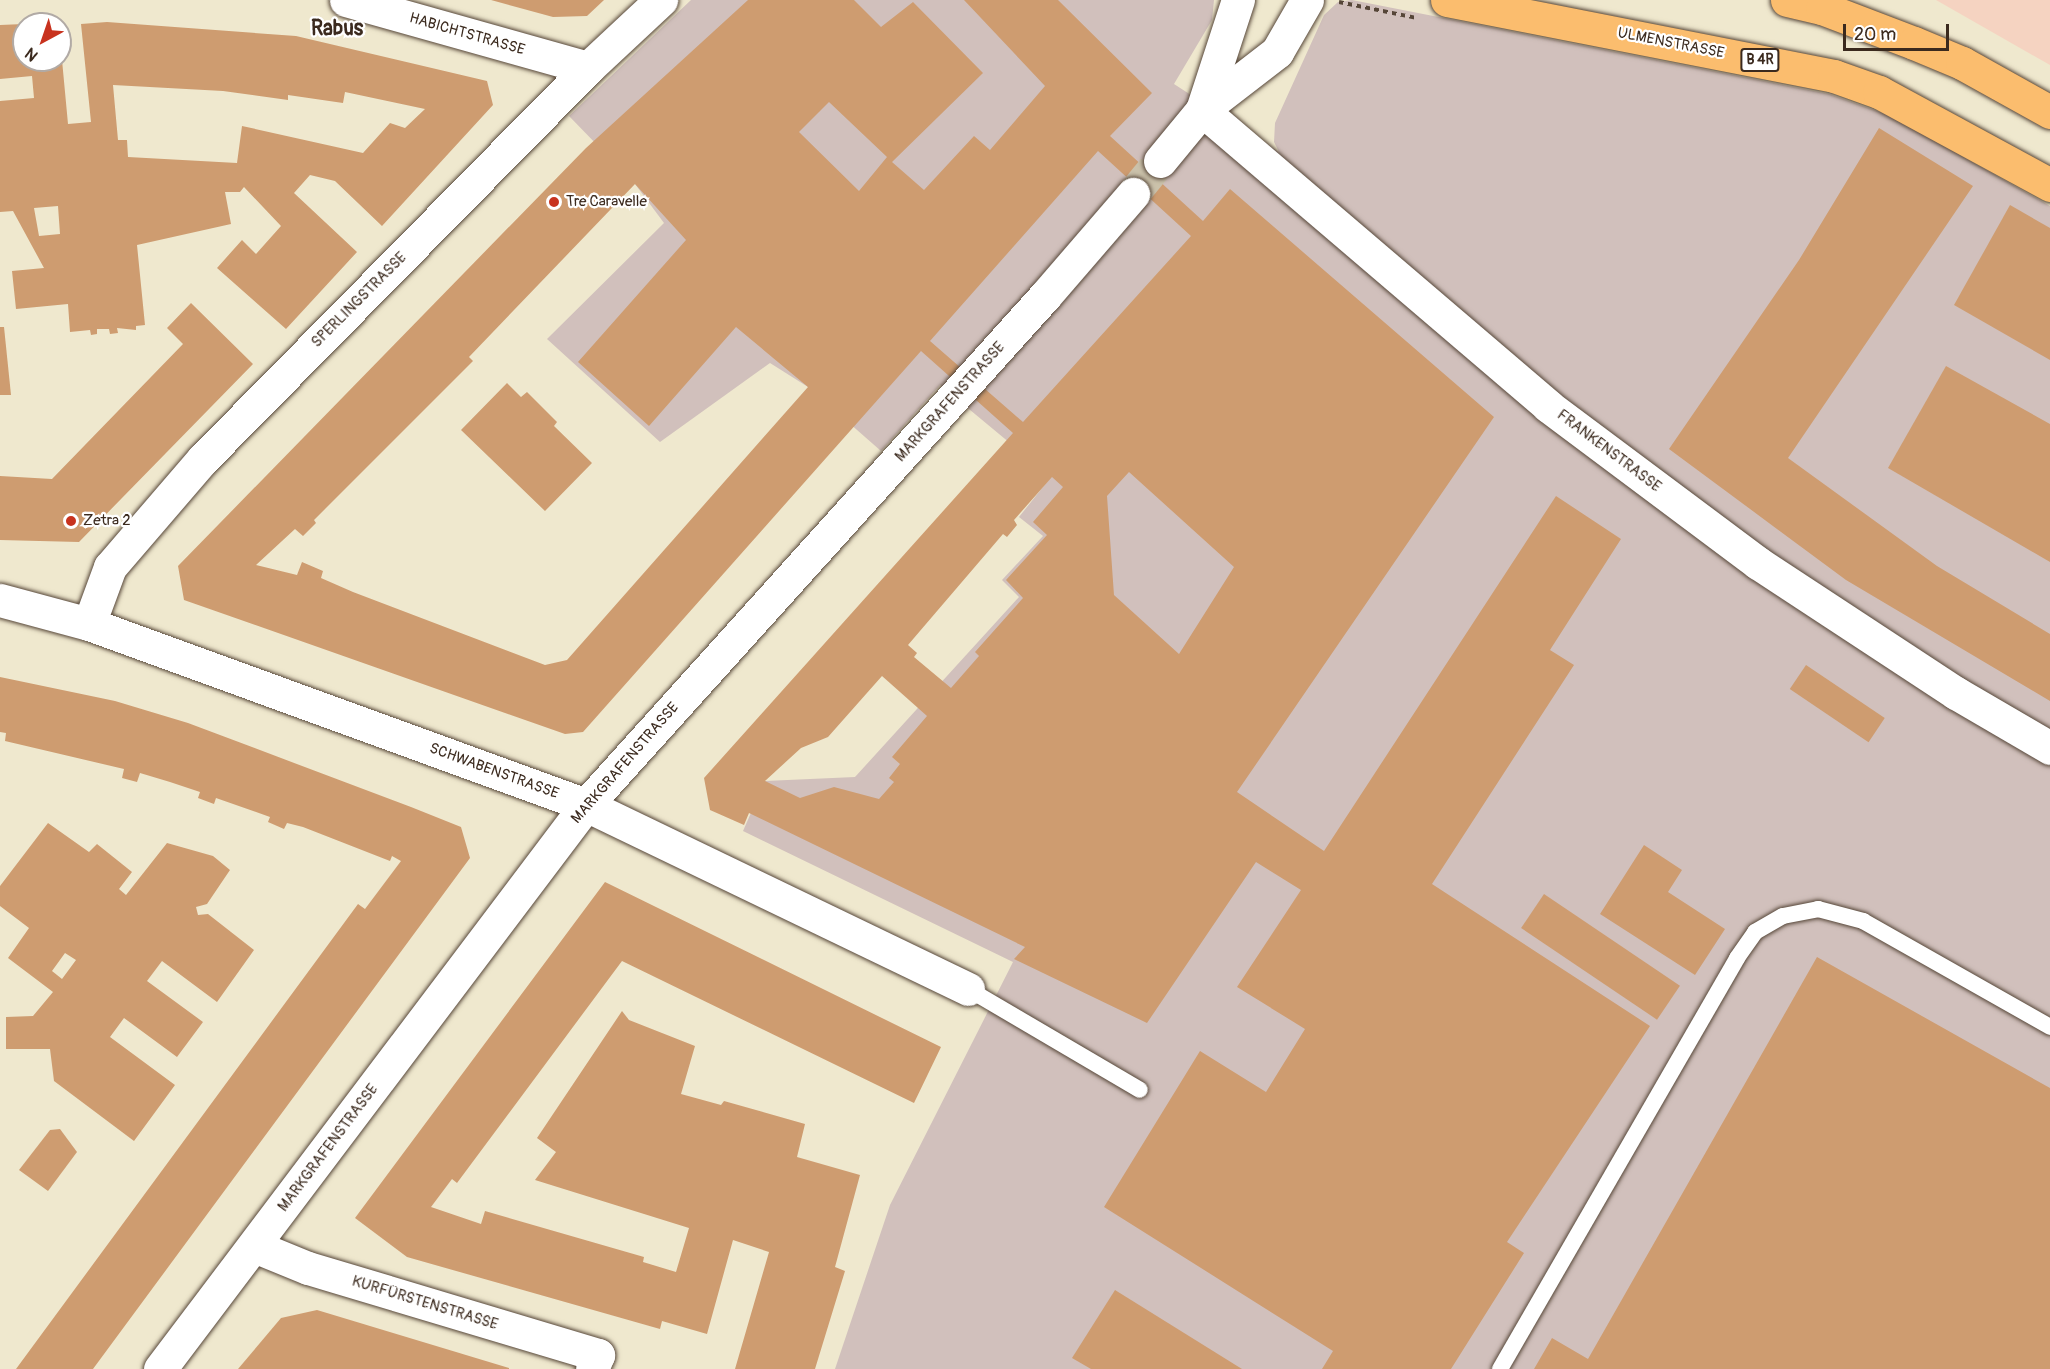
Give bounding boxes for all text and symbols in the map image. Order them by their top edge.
street label: HABICHTSTRASSE [407,9,527,59]
north arrow [12,12,72,72]
scale bar [1846,12,1952,50]
district label: Rabus [311,16,363,42]
text: 20 m [1854,23,1896,46]
street label: ULMENSTRASSE [1616,24,1726,62]
text: N [21,43,42,65]
road number: B 4R [1739,49,1781,71]
place label: Tre Caravelle [566,193,647,211]
marker: Tre Caravelle [547,195,561,209]
street label: SPERLINGSTRASSE [308,249,410,351]
street label: MARKGRAFENSTRASSE [892,339,1008,465]
street label: FRANKENSTRASSE [1553,406,1665,496]
place label: Zetra 2 [83,512,131,530]
marker: Zetra 2 [64,514,78,528]
street label: MARKGRAFENSTRASSE [567,699,683,827]
street label: SCHWABENSTRASSE [427,739,561,803]
street label: MARKGRAFENSTRASSE [274,1081,382,1215]
street label: KURFÜRSTENSTRASSE [350,1272,500,1334]

